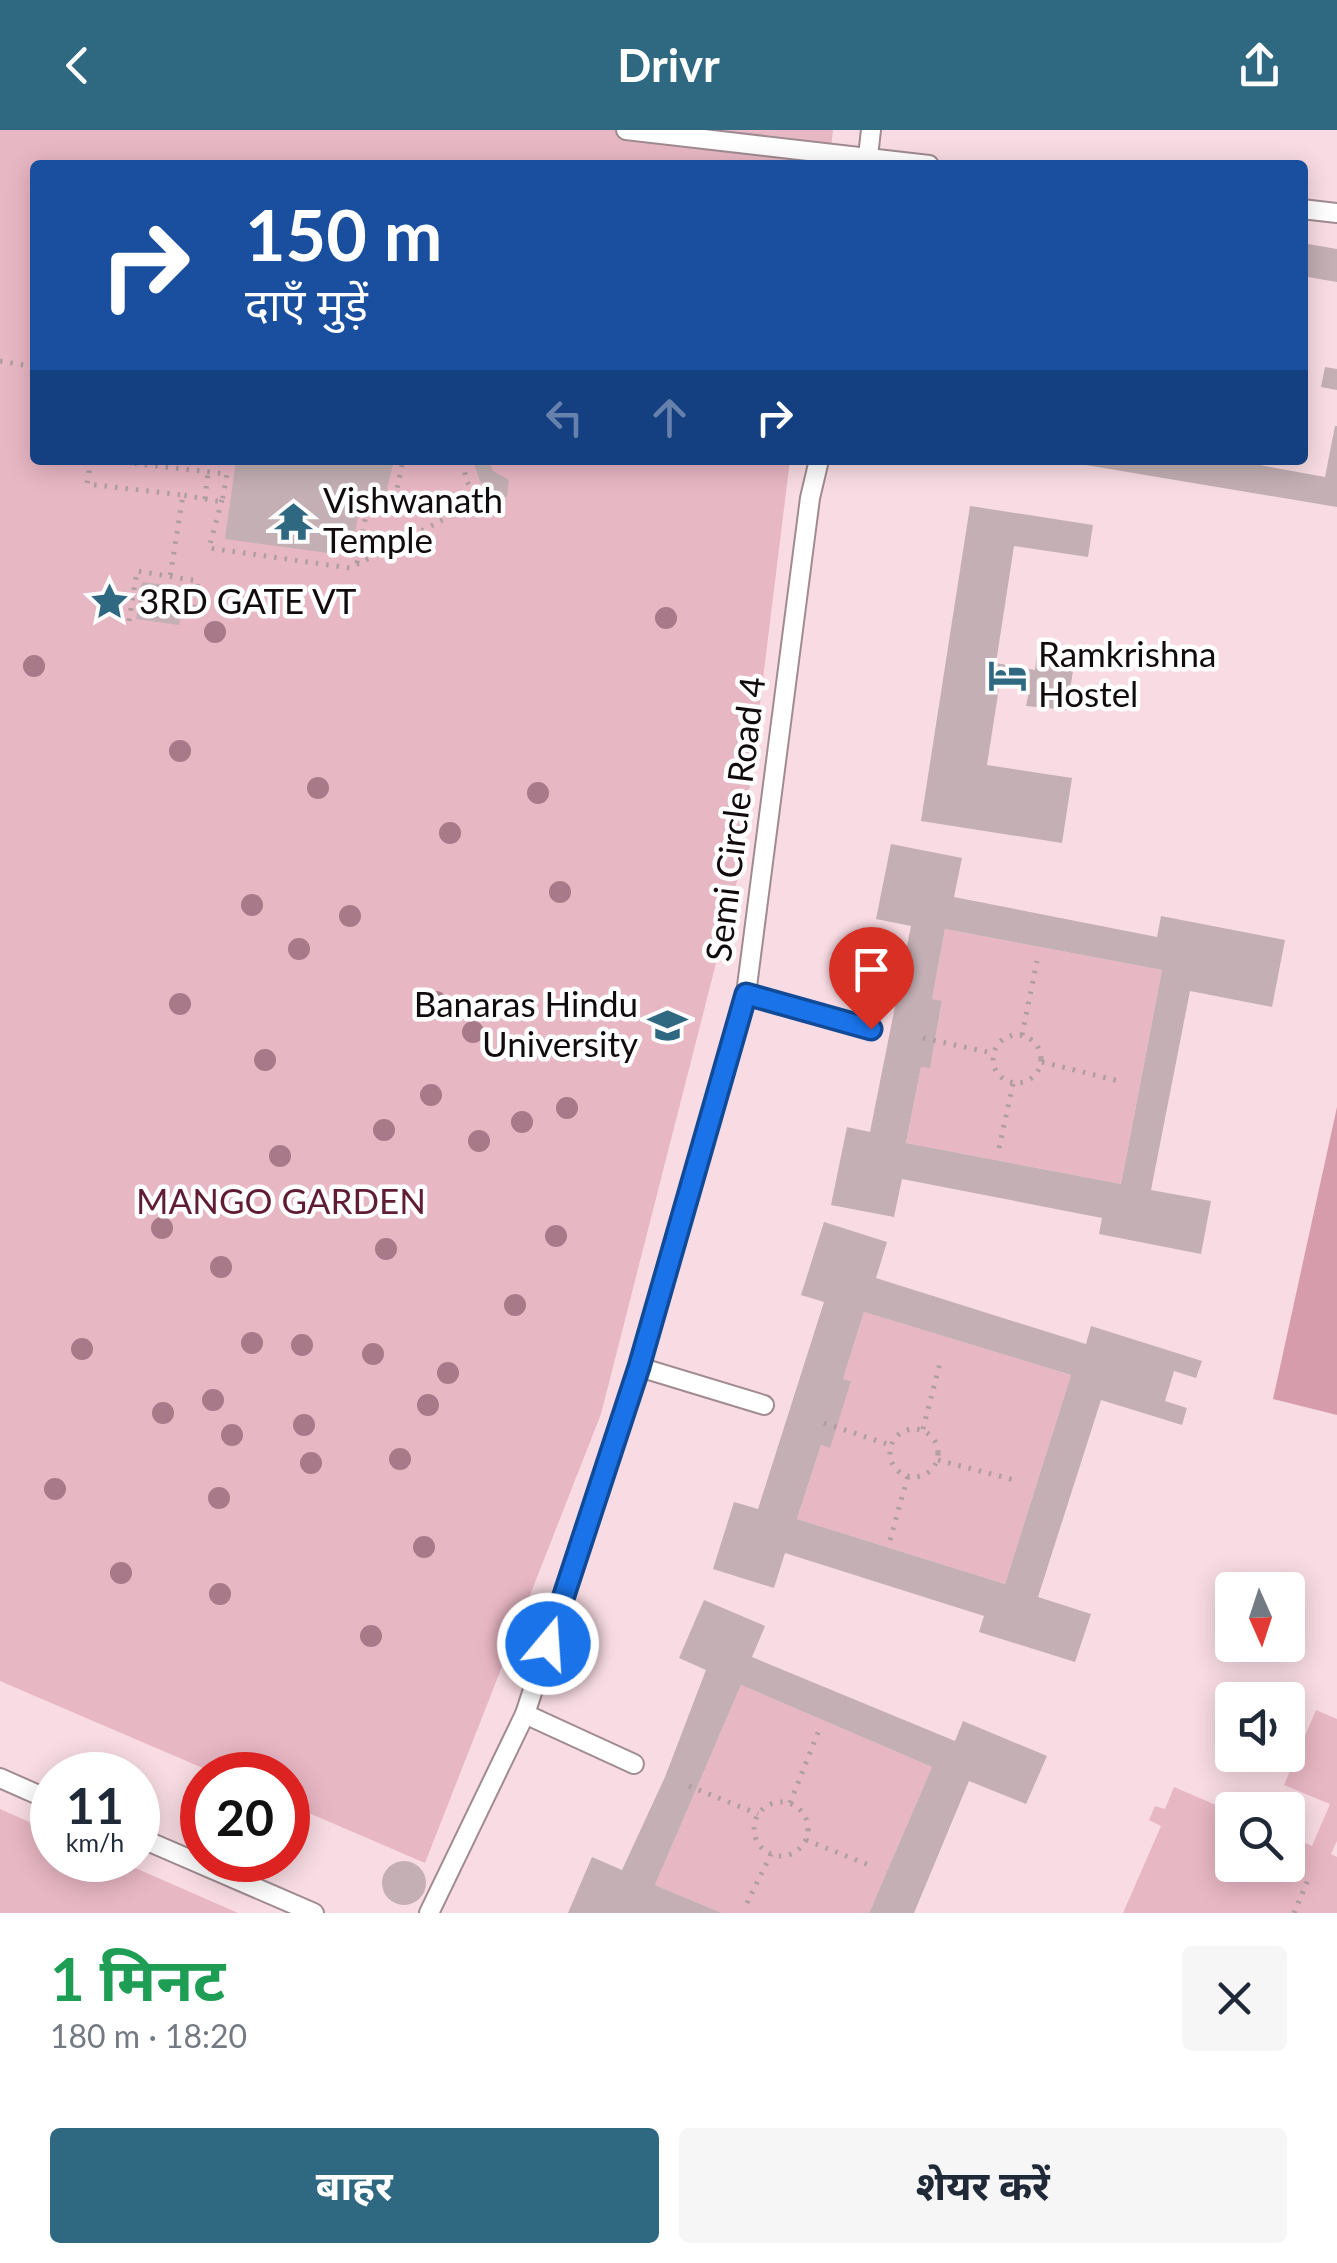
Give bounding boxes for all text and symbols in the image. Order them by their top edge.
icon: back [50,38,105,93]
text: Drivr [617,38,720,92]
icon: share [1232,38,1287,93]
text: 150 m [245,192,442,276]
icon: right [80,200,210,330]
text: दाएँ मुड़ें [245,277,368,331]
icon: left [537,390,592,445]
icon: ahead [642,390,697,445]
icon: right [747,390,802,445]
place label: Vishwanath Temple [323,478,503,560]
temple icon: Vishwanath Temple [272,500,314,542]
place label: 3RD GATE VT [139,579,357,621]
place icon: 3RD GATE VT [88,581,130,623]
place label: Ramkrishna Hostel [1038,632,1216,714]
hotel icon: Ramkrishna Hostel [987,654,1029,696]
street label: Semi Circle Road 4 [696,674,772,964]
pin [829,927,914,1030]
icon: arrive [844,942,899,997]
place label: Banaras Hindu University [414,982,638,1064]
school or university icon: Banaras Hindu University [647,1004,689,1046]
park label: MANGO GARDEN [136,1179,426,1221]
north arrow [1215,1572,1305,1662]
map controls [1215,1572,1305,1882]
position arrow [496,1592,600,1696]
button: sound [1215,1682,1305,1772]
speed limit sign: 20 [180,1752,310,1882]
text: 11 [66,1775,124,1835]
button: search [1215,1792,1305,1882]
text: km/h [66,1827,124,1857]
text: 1 मिनट [50,1942,225,2014]
button: close [1182,1946,1287,2051]
text: 180 m · 18:20 [50,2016,247,2055]
button: बाहर [50,2128,659,2243]
button: शेयर करें [679,2128,1287,2243]

